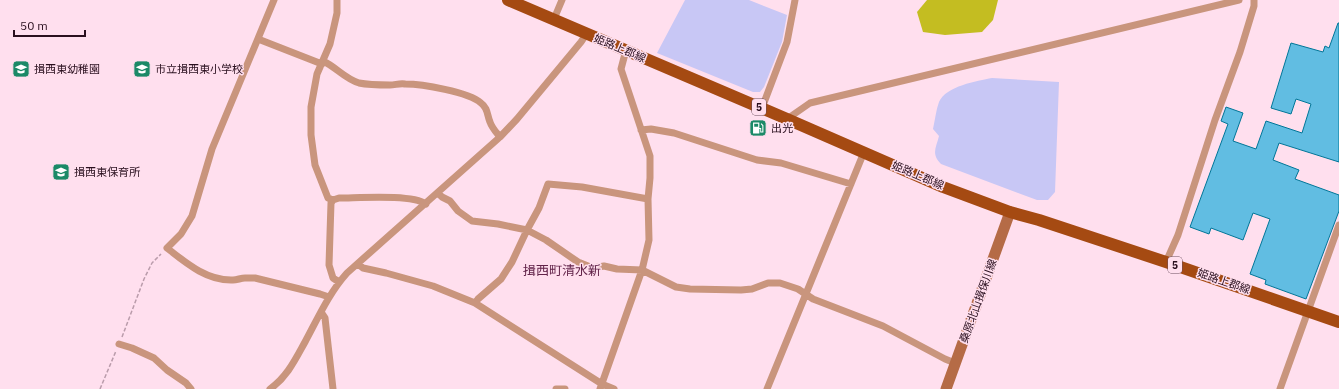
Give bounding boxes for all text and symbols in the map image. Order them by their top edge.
scale bar [14,12,85,38]
text: 50 m [20,18,48,33]
street label: 姫路上郡線 [592,31,648,65]
school or university icon: 揖西東幼稚園 [11,59,31,79]
school or university icon: 市立揖西東小学校 [132,59,152,79]
place label: 揖西東幼稚園 [34,62,100,76]
place label: 市立揖西東小学校 [155,62,243,76]
road number: 5 [752,99,766,115]
fuel station icon: 出光 [748,118,768,138]
place label: 出光 [771,121,793,135]
street label: 姫路上郡線 [890,158,946,192]
school or university icon: 揖西東保育所 [51,162,71,182]
place label: 揖西東保育所 [74,165,141,179]
street label: 桑原北山揖保川線 [956,257,1000,345]
road number: 5 [1168,257,1182,273]
district label: 揖西町清水新 [523,262,601,279]
street label: 姫路上郡線 [1196,265,1252,297]

